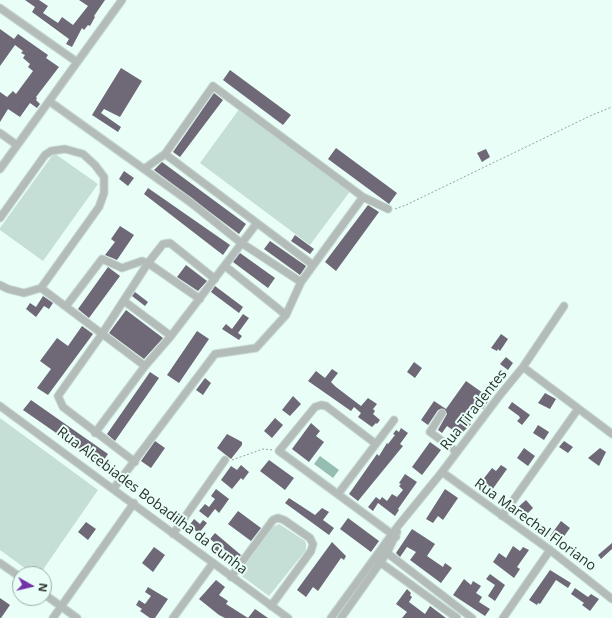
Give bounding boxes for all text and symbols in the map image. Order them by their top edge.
street label: Rua Tiradentes [437,366,511,454]
street label: Rua Alcebiades Bobadilha da Cunha [54,424,250,578]
street label: Rua Marechal Floriano [471,475,599,575]
north arrow [12,566,52,606]
text: N [35,582,51,593]

